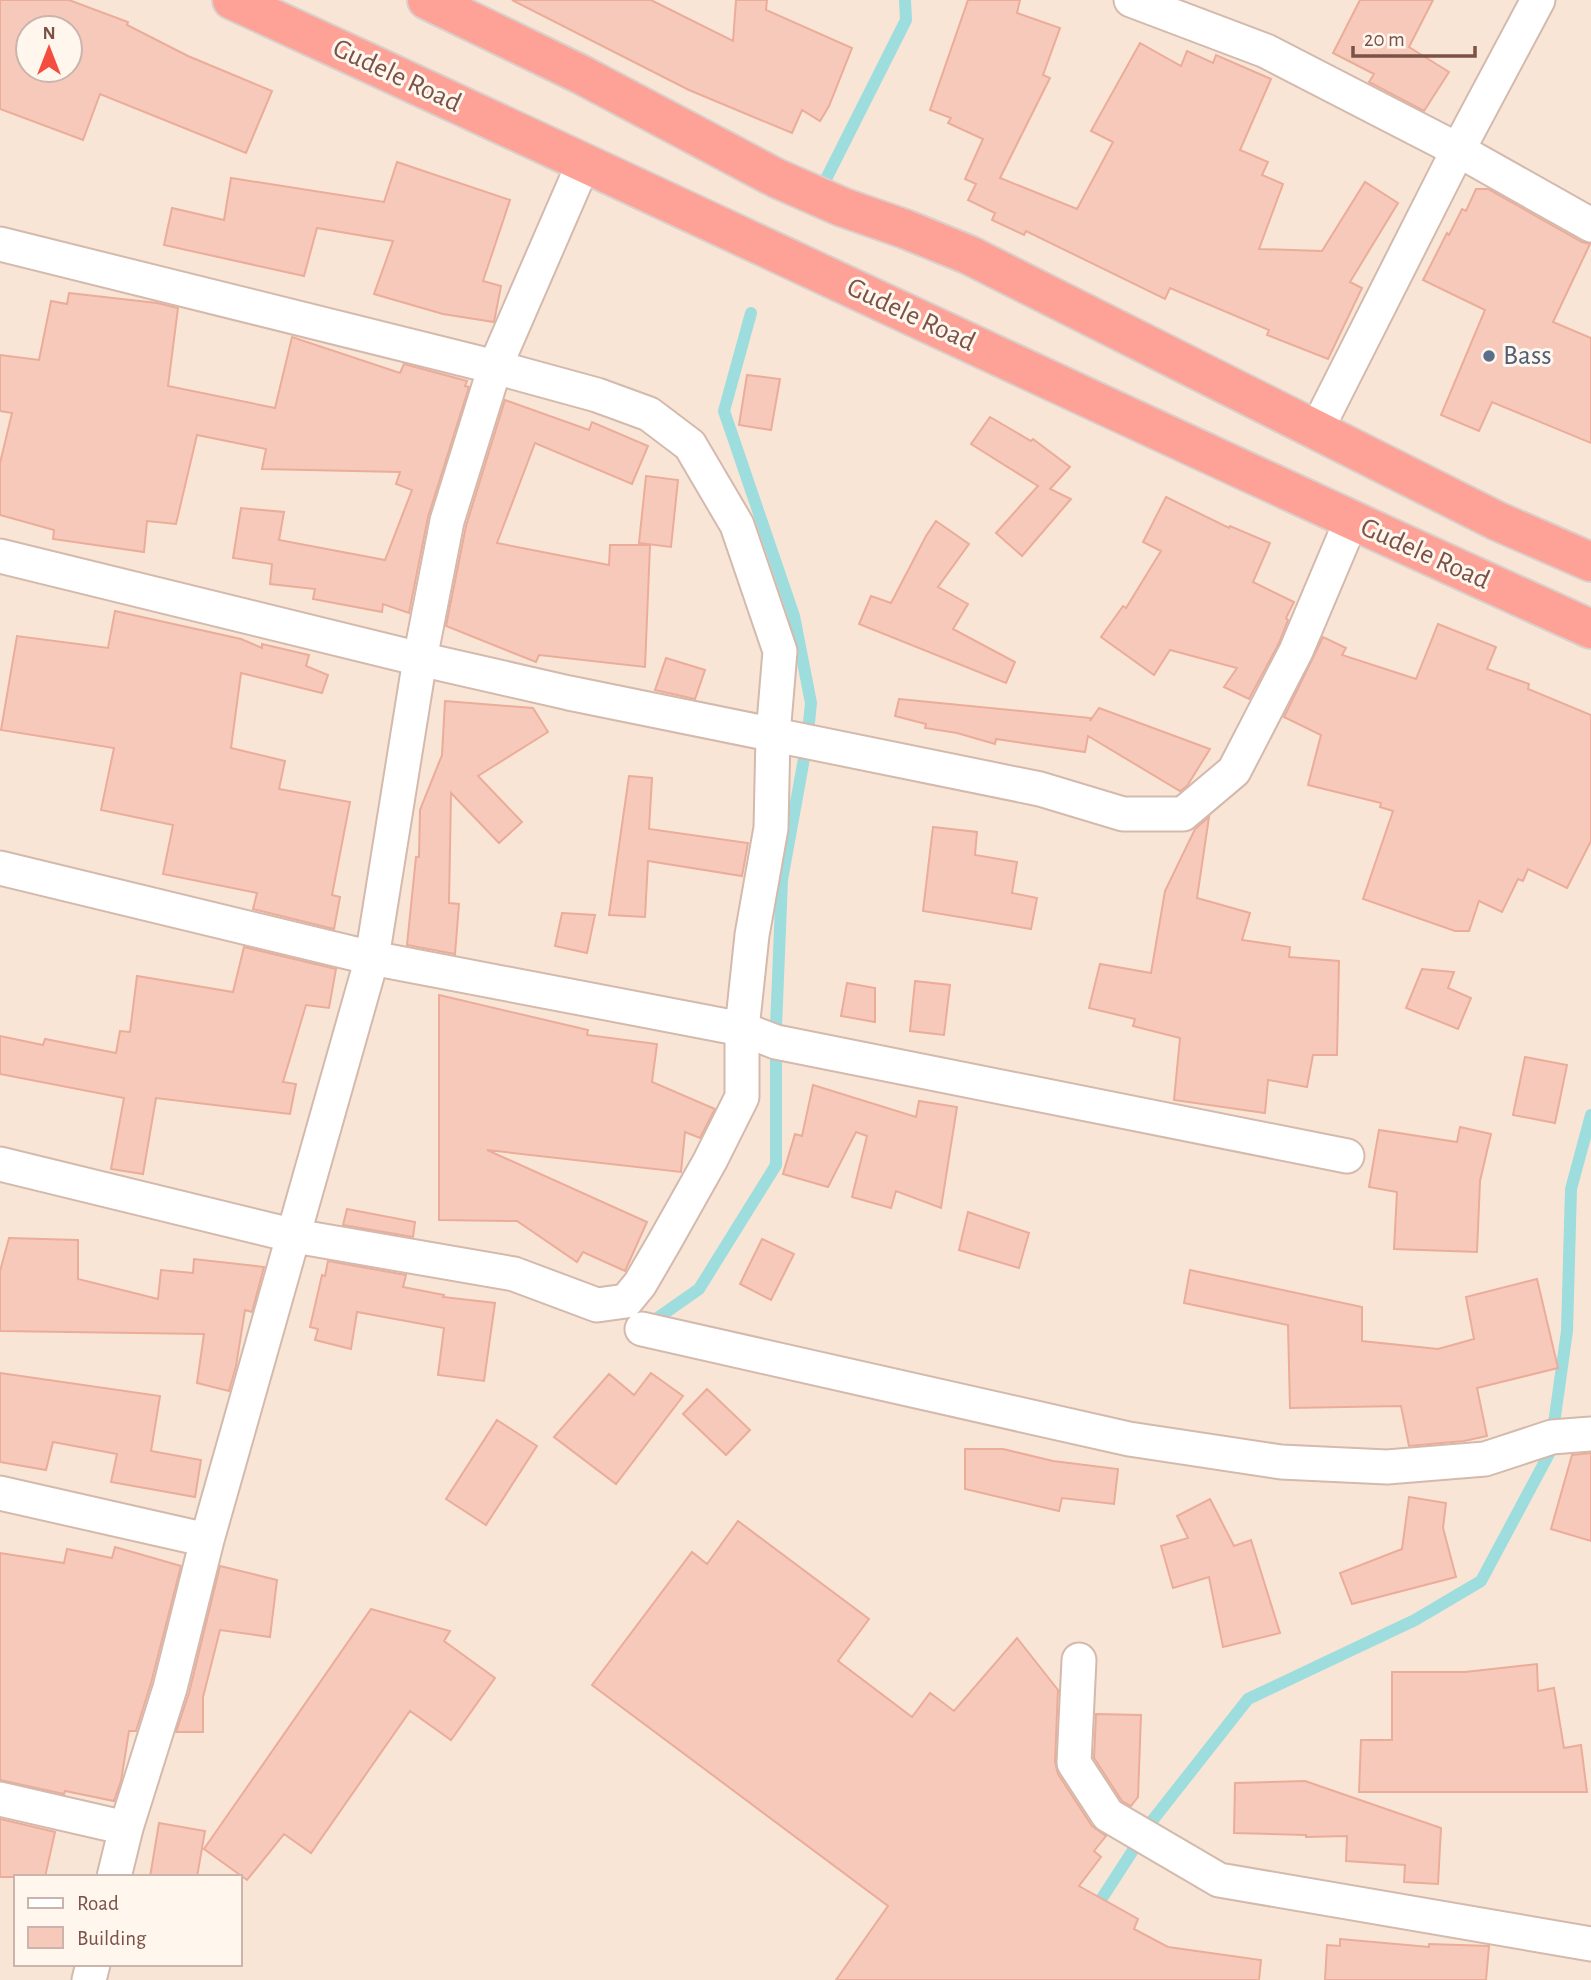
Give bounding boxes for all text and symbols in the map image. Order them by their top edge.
north arrow [14,14,84,84]
scale bar [1353,14,1476,58]
text: N [42,24,56,43]
text: 20 m [1364,29,1405,50]
street label: Gudele Road [329,34,465,118]
street label: Gudele Road [843,273,979,357]
place label: Bass [1503,342,1552,370]
marker: Bass [1481,348,1497,364]
street label: Gudele Road [1356,513,1494,595]
legend [14,1875,242,1966]
text: Road [77,1893,119,1914]
text: Building [77,1928,147,1949]

